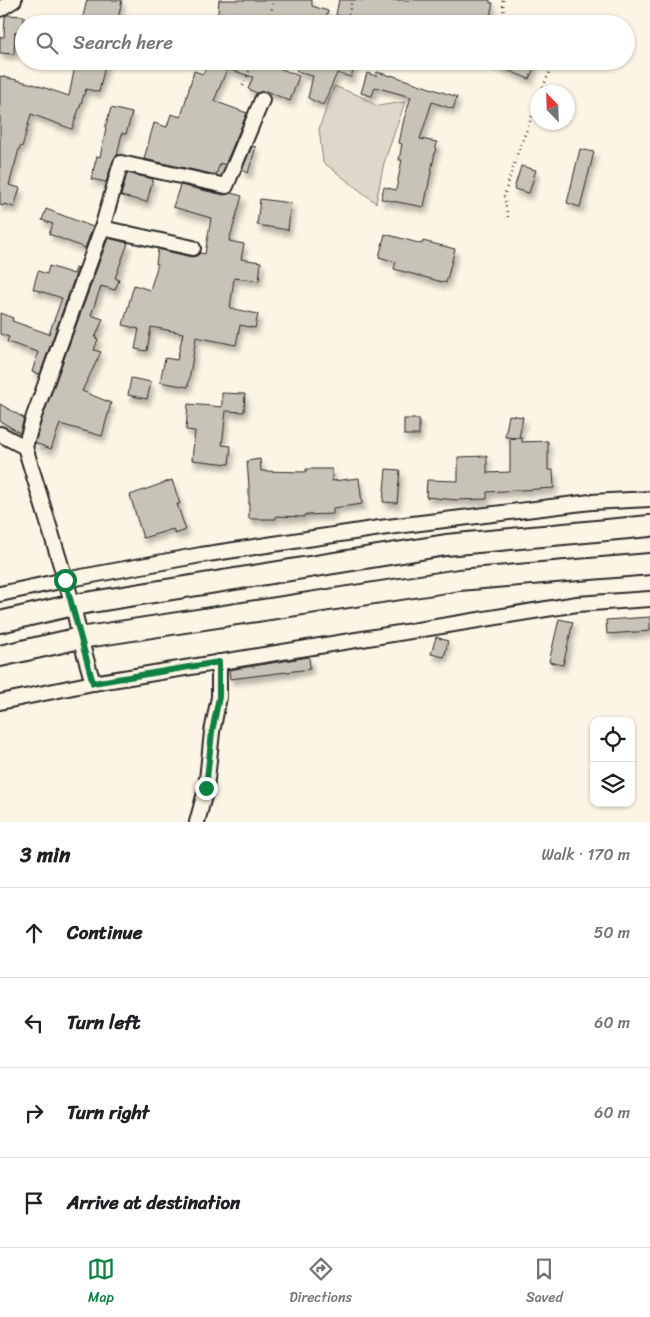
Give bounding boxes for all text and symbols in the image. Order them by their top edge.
search box [15,15,635,70]
text: Search here [73,26,173,59]
icon: search [33,29,61,57]
north arrow [530,85,575,130]
route start [54,569,77,592]
map controls [590,717,635,807]
button: locate [590,717,635,762]
button: layers [590,762,635,807]
route end [195,777,218,800]
text: 3 min [20,836,70,874]
text: Walk · 170 m [541,840,630,869]
text: Continue [67,916,143,949]
text: 50 m [594,918,630,947]
icon: ahead [20,919,48,947]
text: Turn left [67,1006,140,1039]
text: 60 m [594,1008,630,1037]
icon: left [20,1009,48,1037]
text: Turn right [67,1096,149,1129]
text: 60 m [594,1098,630,1127]
icon: right [20,1099,48,1127]
text: Arrive at destination [67,1186,240,1219]
icon: arrive [20,1189,48,1217]
tab: Map [87,1255,115,1310]
tab: Directions [289,1255,352,1310]
tab: Saved [526,1255,563,1310]

